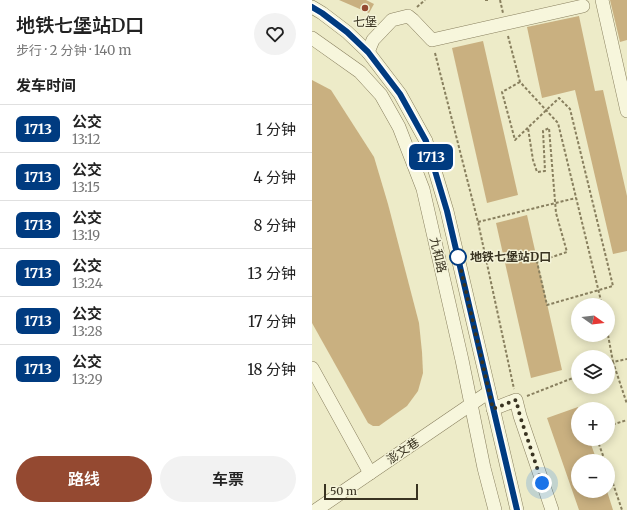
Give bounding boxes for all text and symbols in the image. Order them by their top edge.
marker: 七堡 [360,3,370,13]
text: 地铁七堡站D口 [16,13,144,37]
button: heart [254,13,296,55]
place label: 七堡 [353,14,377,29]
text: 步行 · 2 分钟 · 140 m [16,42,131,59]
text: 发车时间 [16,76,76,95]
text: 公交 [72,112,102,131]
text: 1713 [24,120,52,138]
text: 1 分钟 [256,120,296,139]
text: 13:12 [72,131,100,148]
line badge: 1713 [403,144,459,170]
text: 1713 [417,148,445,166]
text: 公交 [72,160,102,179]
text: 1713 [24,168,52,186]
text: 4 分钟 [253,168,296,187]
text: 13:15 [72,179,100,196]
text: 公交 [72,208,102,227]
text: 1713 [24,216,52,234]
text: 8 分钟 [254,216,296,235]
text: 13:19 [72,227,100,244]
street label: 九和路 [427,236,450,274]
marker: 地铁七堡站D口 [449,248,467,266]
place label: 地铁七堡站D口 [470,249,551,264]
text: 公交 [72,256,102,275]
text: 1713 [24,264,52,282]
text: 13 分钟 [248,264,296,283]
text: 13:24 [72,275,103,292]
north arrow [571,298,615,342]
map controls [571,298,615,498]
text: 公交 [72,304,102,323]
text: 1713 [24,312,52,330]
text: 17 分钟 [248,312,296,331]
text: 13:28 [72,323,103,340]
button: layers [571,350,615,394]
text: 公交 [72,352,102,371]
text: 1713 [24,360,52,378]
text: 18 分钟 [247,360,296,379]
text: 13:29 [72,371,103,388]
button: + [571,402,615,446]
street label: 澎文巷 [384,434,422,467]
button: − [571,454,615,498]
button: 路线 [16,456,152,502]
button: 车票 [160,456,296,502]
your location [532,473,552,493]
scale bar [324,482,418,501]
text: 50 m [330,484,357,498]

